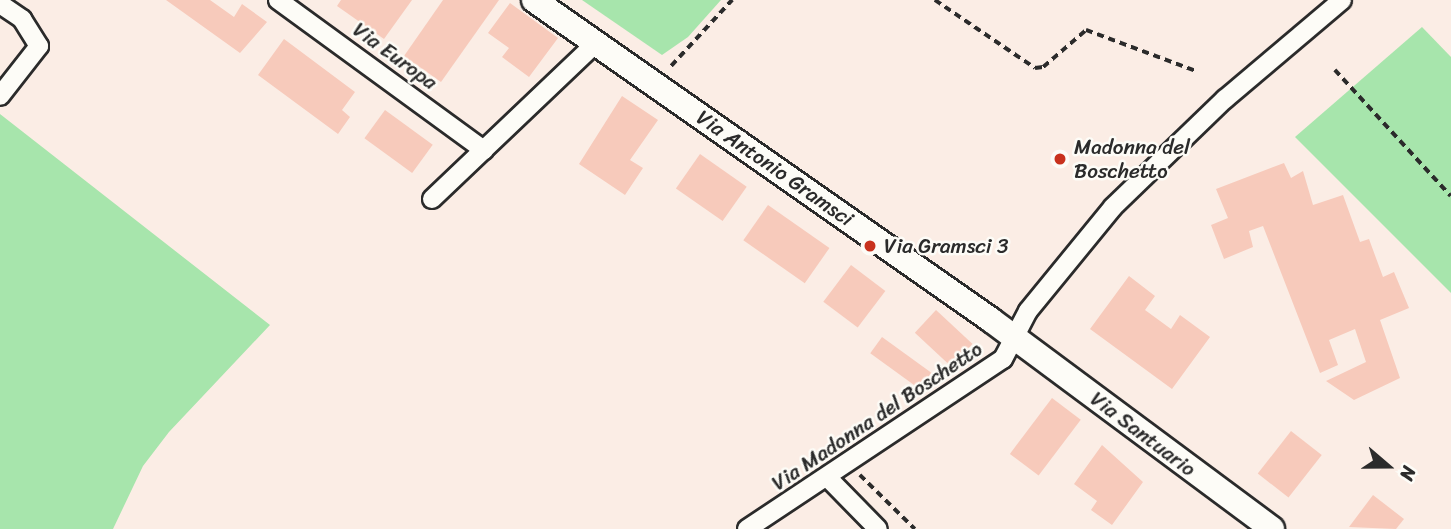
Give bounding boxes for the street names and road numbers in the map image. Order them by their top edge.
street label: Via Europa [348,17,442,95]
street label: Via Antonio Gramsci [692,104,858,232]
street label: Via Madonna del Boschetto [767,336,987,496]
street label: Via Santuario [1085,386,1201,482]

